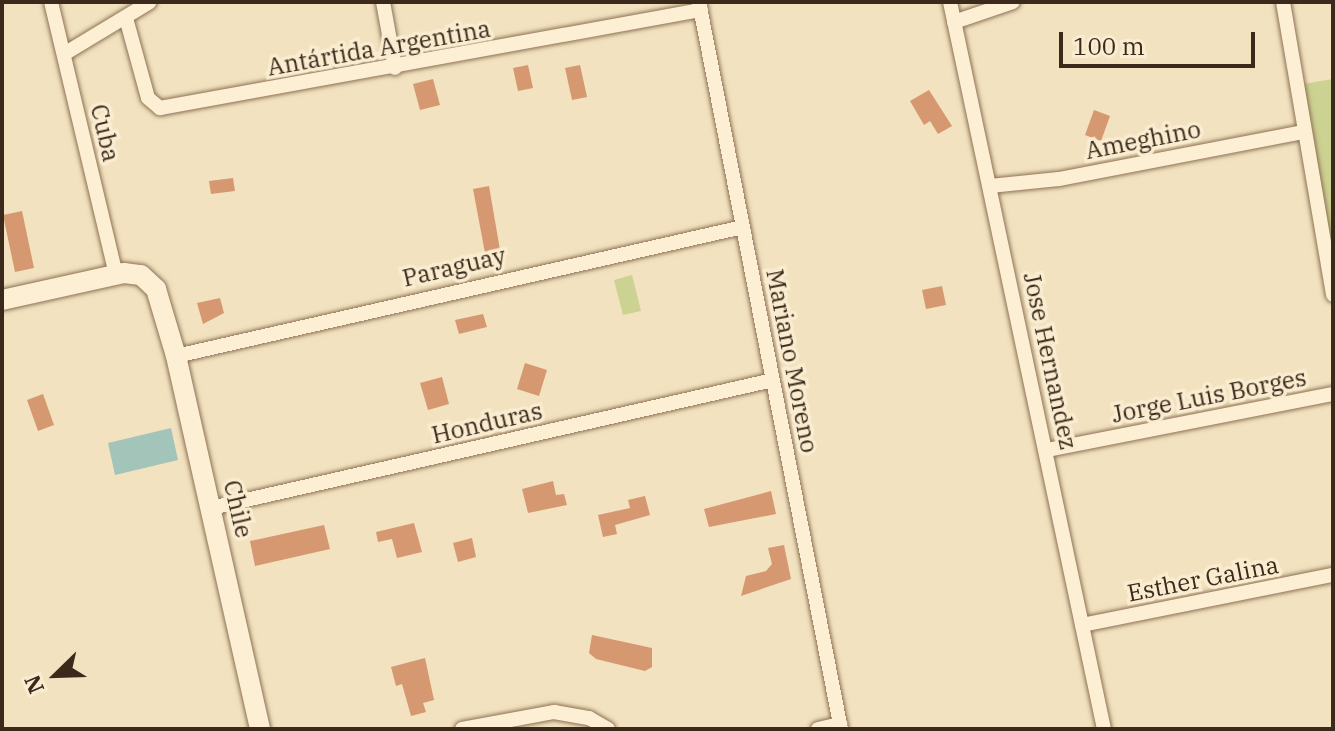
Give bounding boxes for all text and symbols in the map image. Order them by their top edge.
street label: Antártida Argentina [265,14,493,82]
scale bar [1063,16,1259,66]
text: 100 m [1073,30,1145,62]
street label: Cuba [84,101,126,165]
street label: Ameghino [1083,115,1203,165]
street label: Paraguay [400,241,508,293]
street label: Mariano Moreno [760,267,824,455]
street label: Jose Hernandez [1017,270,1083,452]
street label: Jorge Luis Borges [1109,363,1309,429]
street label: Honduras [429,396,545,450]
street label: Chile [217,477,259,541]
street label: Esther Galina [1125,550,1281,608]
north arrow [16,635,96,715]
text: N [17,671,50,698]

